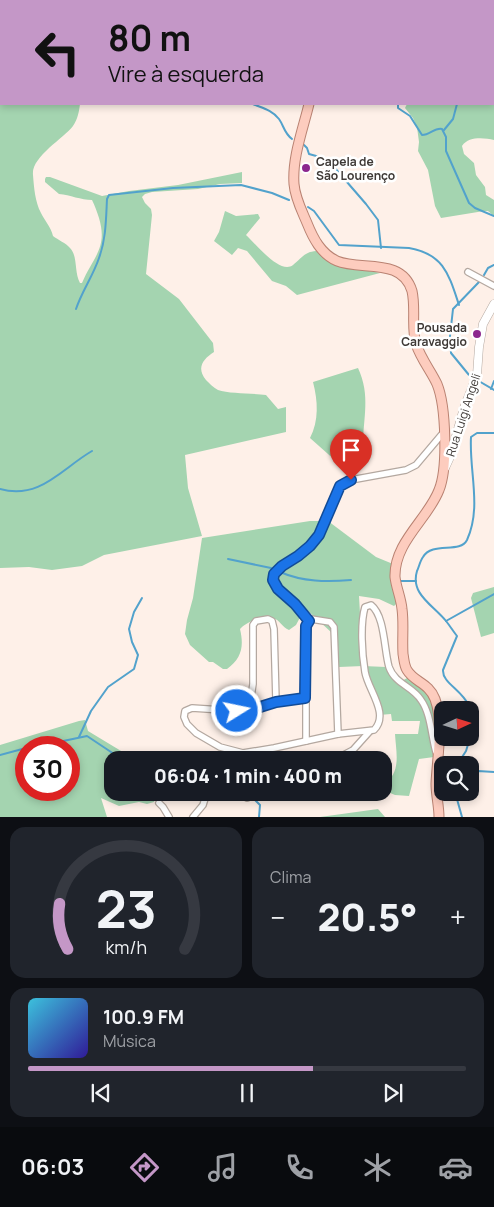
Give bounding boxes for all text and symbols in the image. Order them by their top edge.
text: 80 m [108,14,191,62]
icon: left [25,20,90,85]
text: Vire à esquerda [108,59,264,89]
place label: Capela de São Lourenço [316,153,395,184]
marker: Capela de São Lourenço [300,162,312,174]
place label: Pousada Caravaggio [401,319,467,350]
marker: Pousada Caravaggio [471,328,483,340]
street label: Rua Luigi Angeli [442,371,484,459]
pin [330,429,372,480]
icon: arrive [337,436,365,464]
position arrow [210,684,262,736]
north arrow [434,701,479,746]
map controls [434,701,479,801]
speed limit sign: 30 [15,736,80,801]
button: search [434,756,479,801]
text: 06:04 · 1 min · 400 m [154,763,342,789]
text: Clima [270,866,311,888]
text: 23 [95,873,157,944]
text: 20.5° [317,890,418,942]
text: − [270,898,285,936]
text: + [450,898,466,936]
text: km/h [105,935,147,959]
text: 100.9 FM [103,1004,184,1030]
text: Música [103,1030,156,1052]
icon: previous [87,1079,115,1107]
icon: pause [233,1079,261,1107]
icon: next [379,1079,407,1107]
icon: directions [127,1150,162,1185]
icon: music [205,1150,240,1185]
icon: phone [282,1150,317,1185]
icon: climate [360,1150,395,1185]
icon: car [438,1150,473,1185]
text: 06:03 [21,1152,84,1182]

